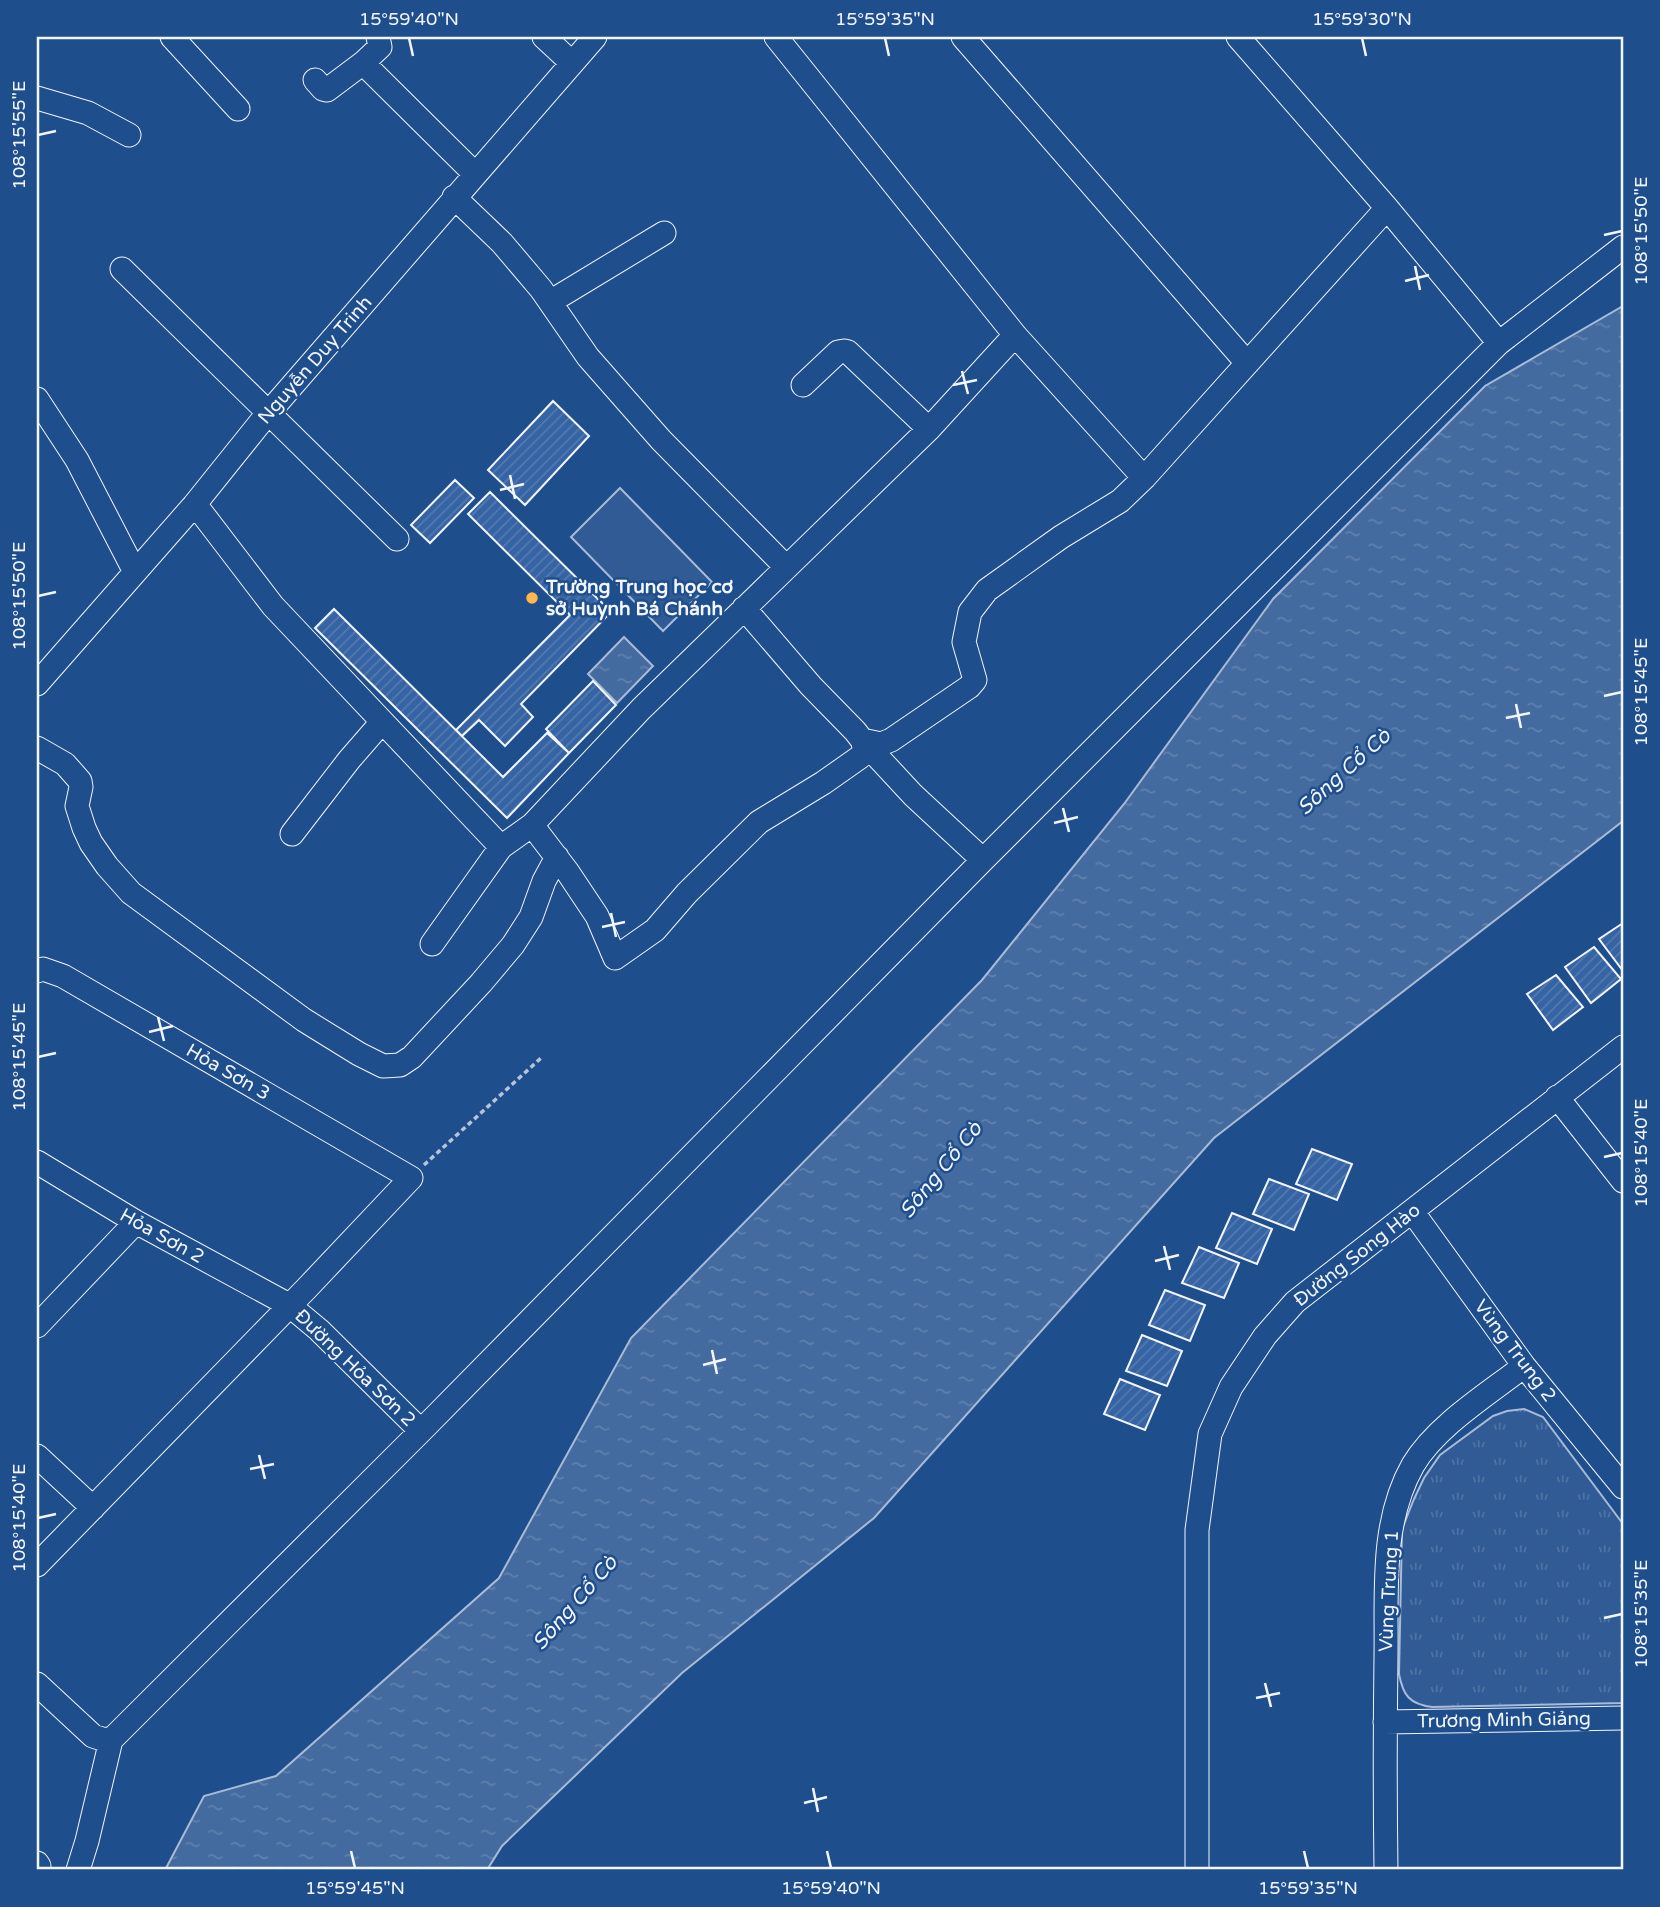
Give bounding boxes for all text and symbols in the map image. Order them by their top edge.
text: 15°59'40"N [359,8,459,30]
text: 15°59'35"N [835,8,935,30]
text: 15°59'30"N [1312,8,1412,30]
text: 108°15'55"E [8,81,30,189]
text: 108°15'50"E [1630,177,1652,285]
street label: Nguyễn Duy Trinh [253,292,377,428]
text: 108°15'50"E [8,542,30,650]
place label: Trường Trung học cơ sở Huỳnh Bá Chánh [545,576,733,621]
marker: Trường Trung học cơ sở Huỳnh Bá Chánh [524,590,540,606]
text: 108°15'45"E [1630,638,1652,746]
water label: Sông Cổ Cò [1292,723,1397,820]
text: 108°15'45"E [8,1003,30,1111]
street label: Hỏa Sơn 3 [182,1039,274,1105]
text: 108°15'40"E [1630,1099,1652,1207]
water label: Sông Cổ Cò [895,1116,988,1223]
street label: Đường Song Hào [1289,1199,1425,1311]
street label: Hỏa Sơn 2 [116,1204,208,1268]
street label: Vùng Trung 2 [1469,1296,1561,1406]
street label: Đường Hỏa Sơn 2 [290,1305,420,1431]
text: 108°15'40"E [8,1464,30,1572]
street label: Vùng Trung 1 [1375,1529,1403,1653]
water label: Sông Cổ Cò [527,1550,624,1655]
text: 108°15'35"E [1630,1560,1652,1668]
street label: Trương Minh Giảng [1417,1707,1591,1733]
text: 15°59'45"N [305,1877,405,1899]
text: 15°59'40"N [781,1877,881,1899]
text: 15°59'35"N [1258,1877,1358,1899]

